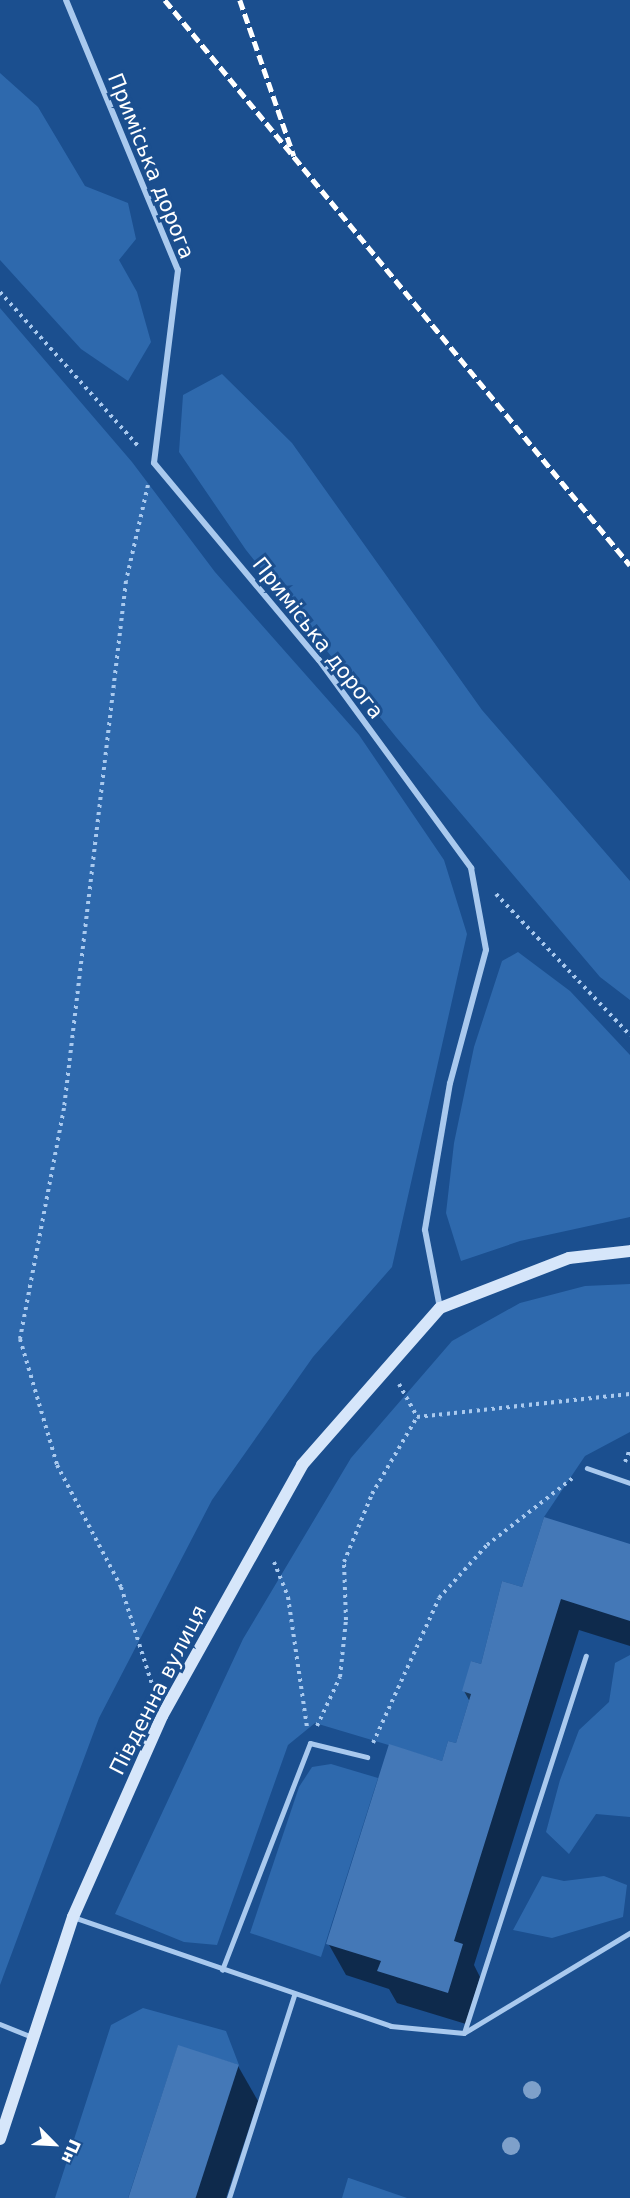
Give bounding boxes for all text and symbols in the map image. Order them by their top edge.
street label: Приміська дорога [102,69,200,263]
street label: Приміська дорога [247,552,389,724]
street label: Південна вулиця [104,1601,212,1779]
north arrow [24,2114,84,2174]
text: Пн [57,2136,85,2167]

